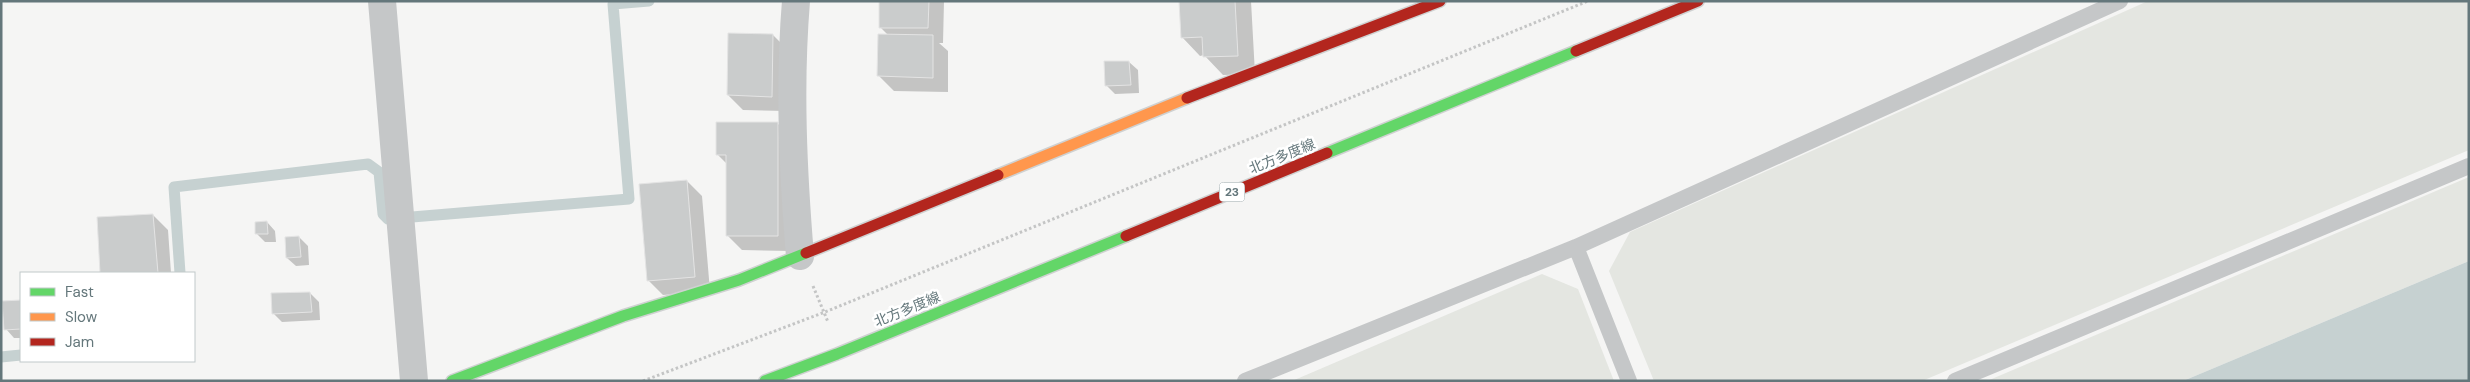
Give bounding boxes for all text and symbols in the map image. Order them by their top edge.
street label: 北方多度線 [1246,135,1318,177]
road number: 23 [1220,182,1244,202]
legend [20,272,195,362]
text: Fast [65,282,94,302]
street label: 北方多度線 [871,288,943,330]
text: Slow [65,307,98,327]
text: Jam [65,332,94,352]

